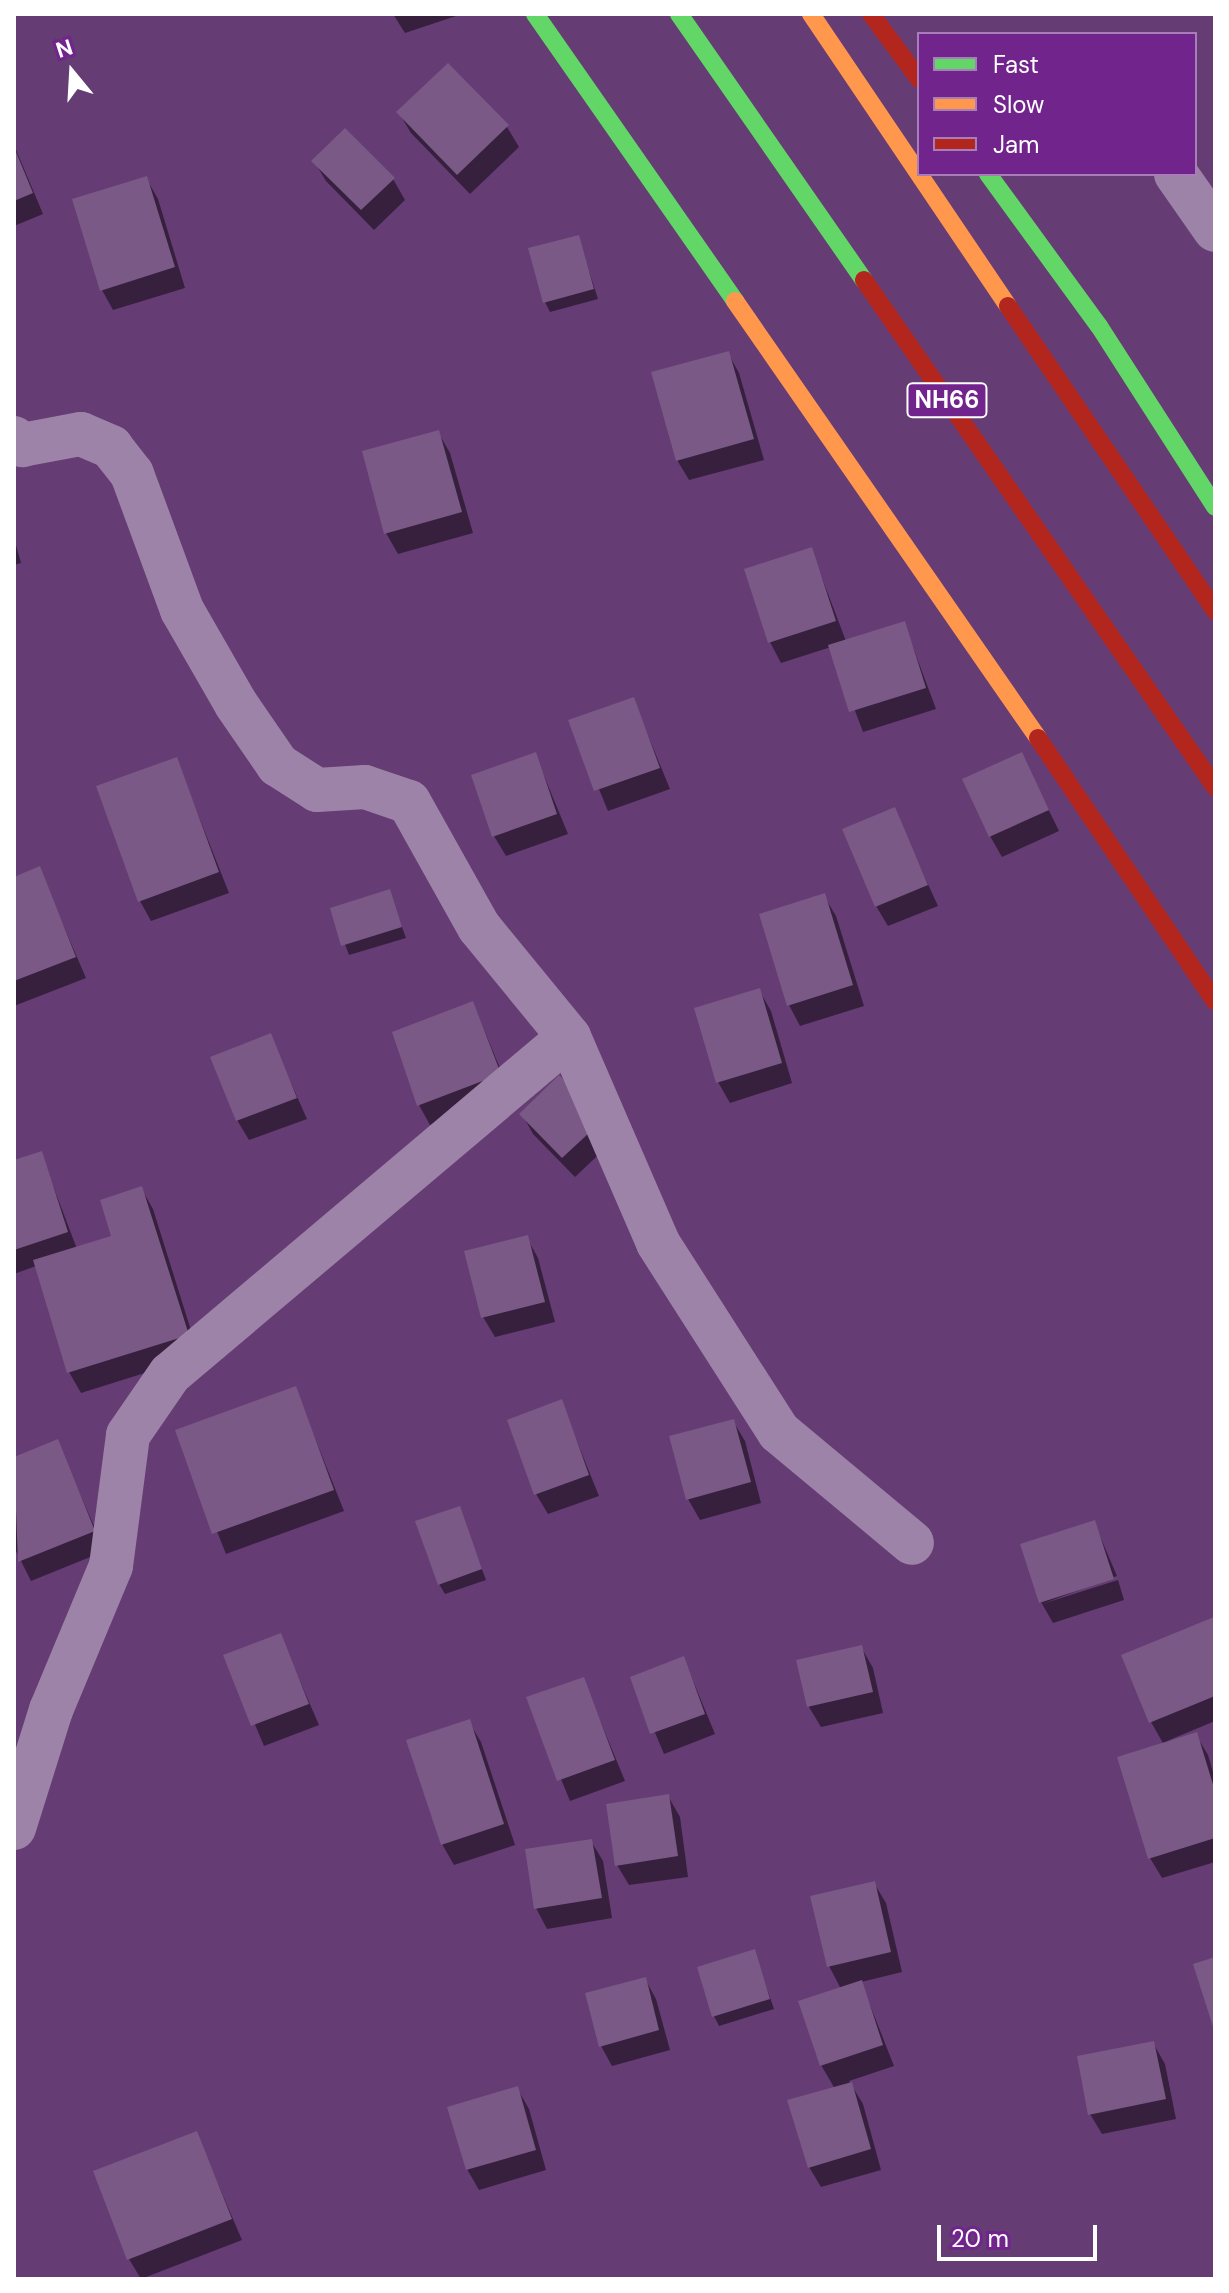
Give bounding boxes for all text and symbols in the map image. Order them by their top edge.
north arrow [32,32,112,112]
text: N [52,32,77,65]
legend [917,32,1197,176]
text: Fast [993,49,1039,80]
text: Slow [993,89,1044,120]
text: Jam [993,129,1039,160]
road number: NH66 [905,380,989,420]
scale bar [941,2209,1101,2259]
text: 20 m [951,2223,1009,2254]

